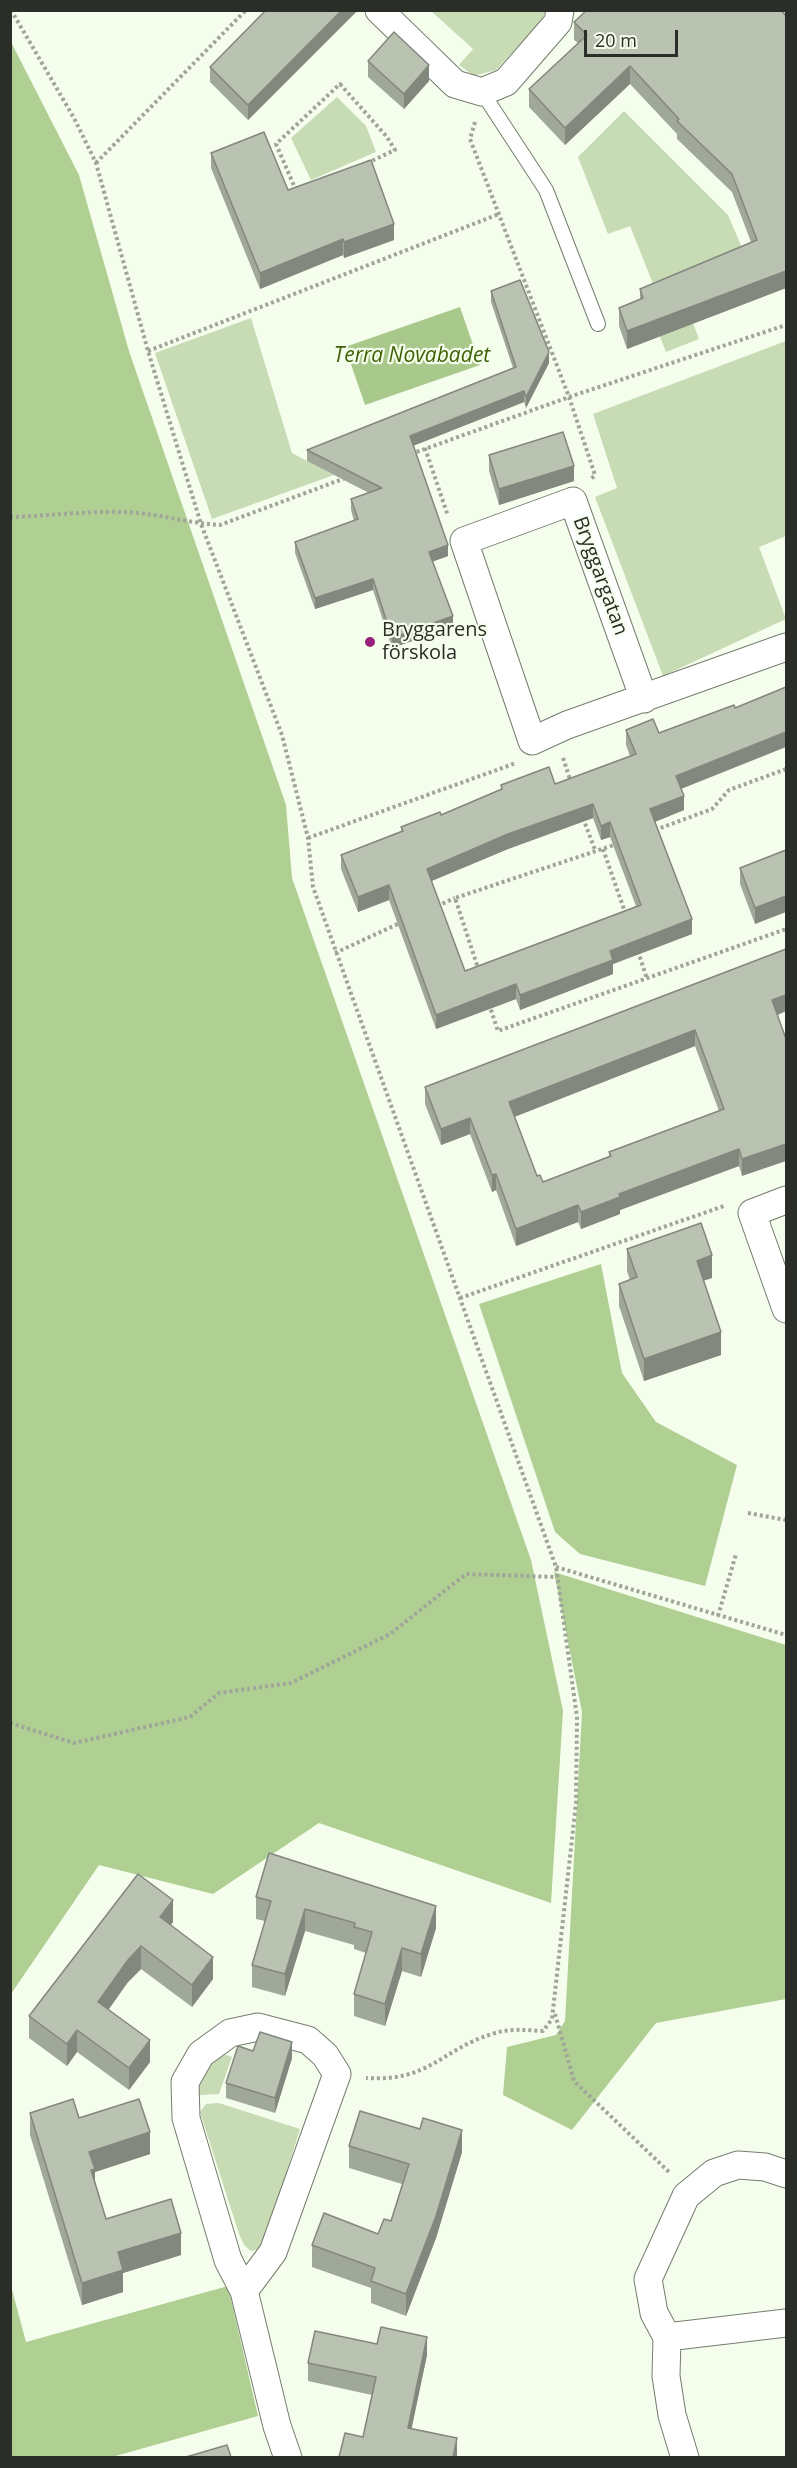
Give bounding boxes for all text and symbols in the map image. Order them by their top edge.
scale bar [587,18,682,56]
text: 20 m [595,28,637,52]
water label: Terra Novabadet [334,343,490,369]
street label: Bryggargatan [567,513,633,639]
place label: Bryggarens förskola [382,618,487,665]
marker: Bryggarens förskola [363,635,377,649]

